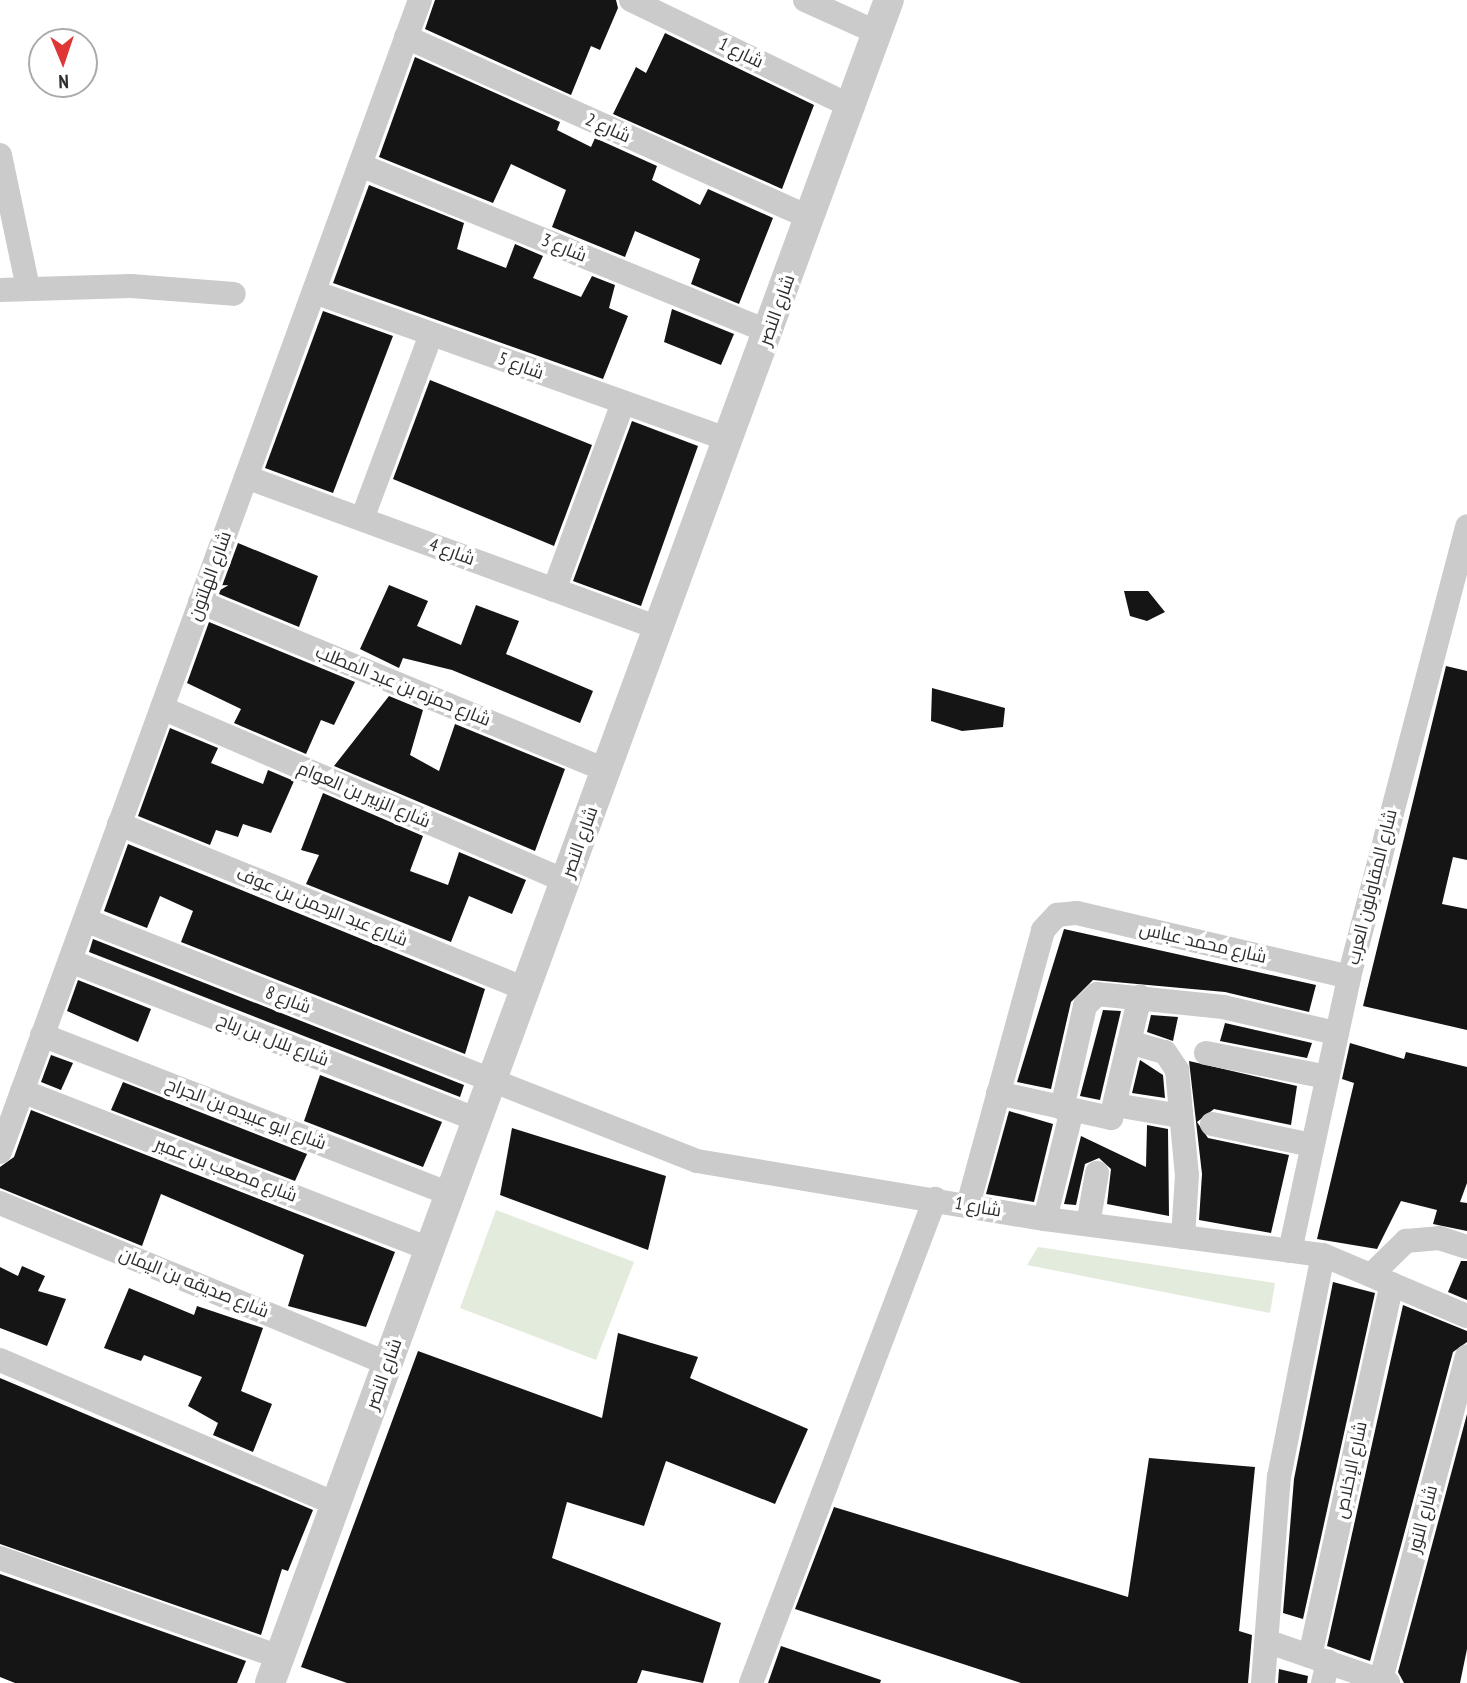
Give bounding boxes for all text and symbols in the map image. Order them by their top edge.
north arrow [28,28,98,98]
street label: شارع 1 [715,33,767,73]
text: N [58,70,69,94]
street label: شارع 2 [582,109,634,147]
street label: شارع 3 [538,229,590,267]
street label: شارع النصر [754,272,800,348]
street label: شارع 5 [495,348,547,384]
street label: شارع الهلتون [184,528,236,624]
street label: شارع 4 [426,534,478,570]
street label: شارع حمزه بن عبد المطلب [312,641,494,731]
street label: شارع الزبير بن العوام [294,757,434,833]
street label: شارع النصر [557,804,603,880]
street label: شارع المقاولون العرب [1342,807,1402,967]
street label: شارع عبد الرحمن بن عوف [233,863,411,951]
street label: شارع محمد عباس [1137,918,1269,968]
street label: شارع 8 [262,982,314,1018]
street label: شارع بلال بن رباح [214,1009,332,1071]
street label: شارع ابو عبيده بن الجراح [163,1073,329,1155]
street label: شارع مصعب بن عمير [152,1133,300,1207]
street label: شارع 1 [953,1192,1003,1222]
street label: شارع صديقه بن اليمان [116,1243,272,1323]
street label: شارع النصر [361,1336,407,1412]
street label: شارع الإخلاص [1330,1420,1372,1520]
street label: شارع النور [1404,1483,1442,1555]

